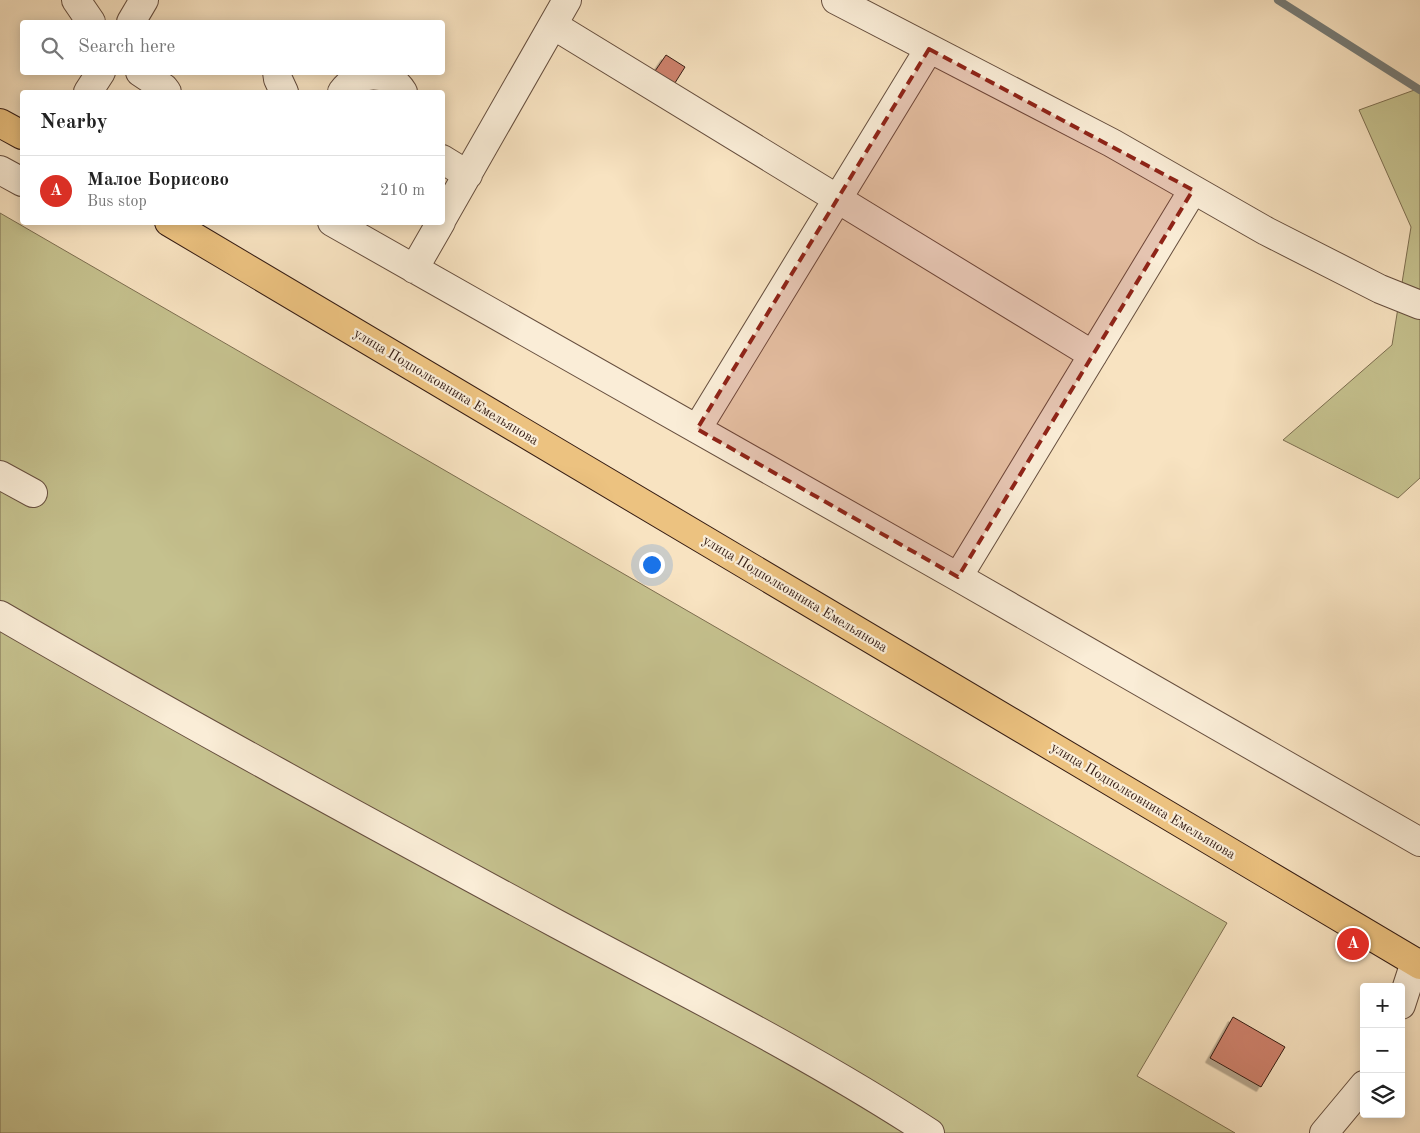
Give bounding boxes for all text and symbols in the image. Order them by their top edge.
search box [20,20,445,75]
icon: search [38,34,66,62]
text: Search here [78,38,175,57]
text: Nearby [40,112,108,133]
text: Малое Борисово [87,171,229,190]
text: A [50,183,62,199]
text: 210 m [380,183,425,199]
text: Bus stop [87,194,147,210]
street label: улица Подполковника Емельянова [351,326,541,448]
street label: улица Подполковника Емельянова [700,533,890,655]
your location [639,552,665,578]
street label: улица Подполковника Емельянова [1048,740,1238,862]
pin: A [1337,925,1369,963]
map controls [1360,983,1405,1118]
button: + [1360,983,1405,1028]
button: − [1360,1028,1405,1073]
button: layers [1360,1073,1405,1118]

